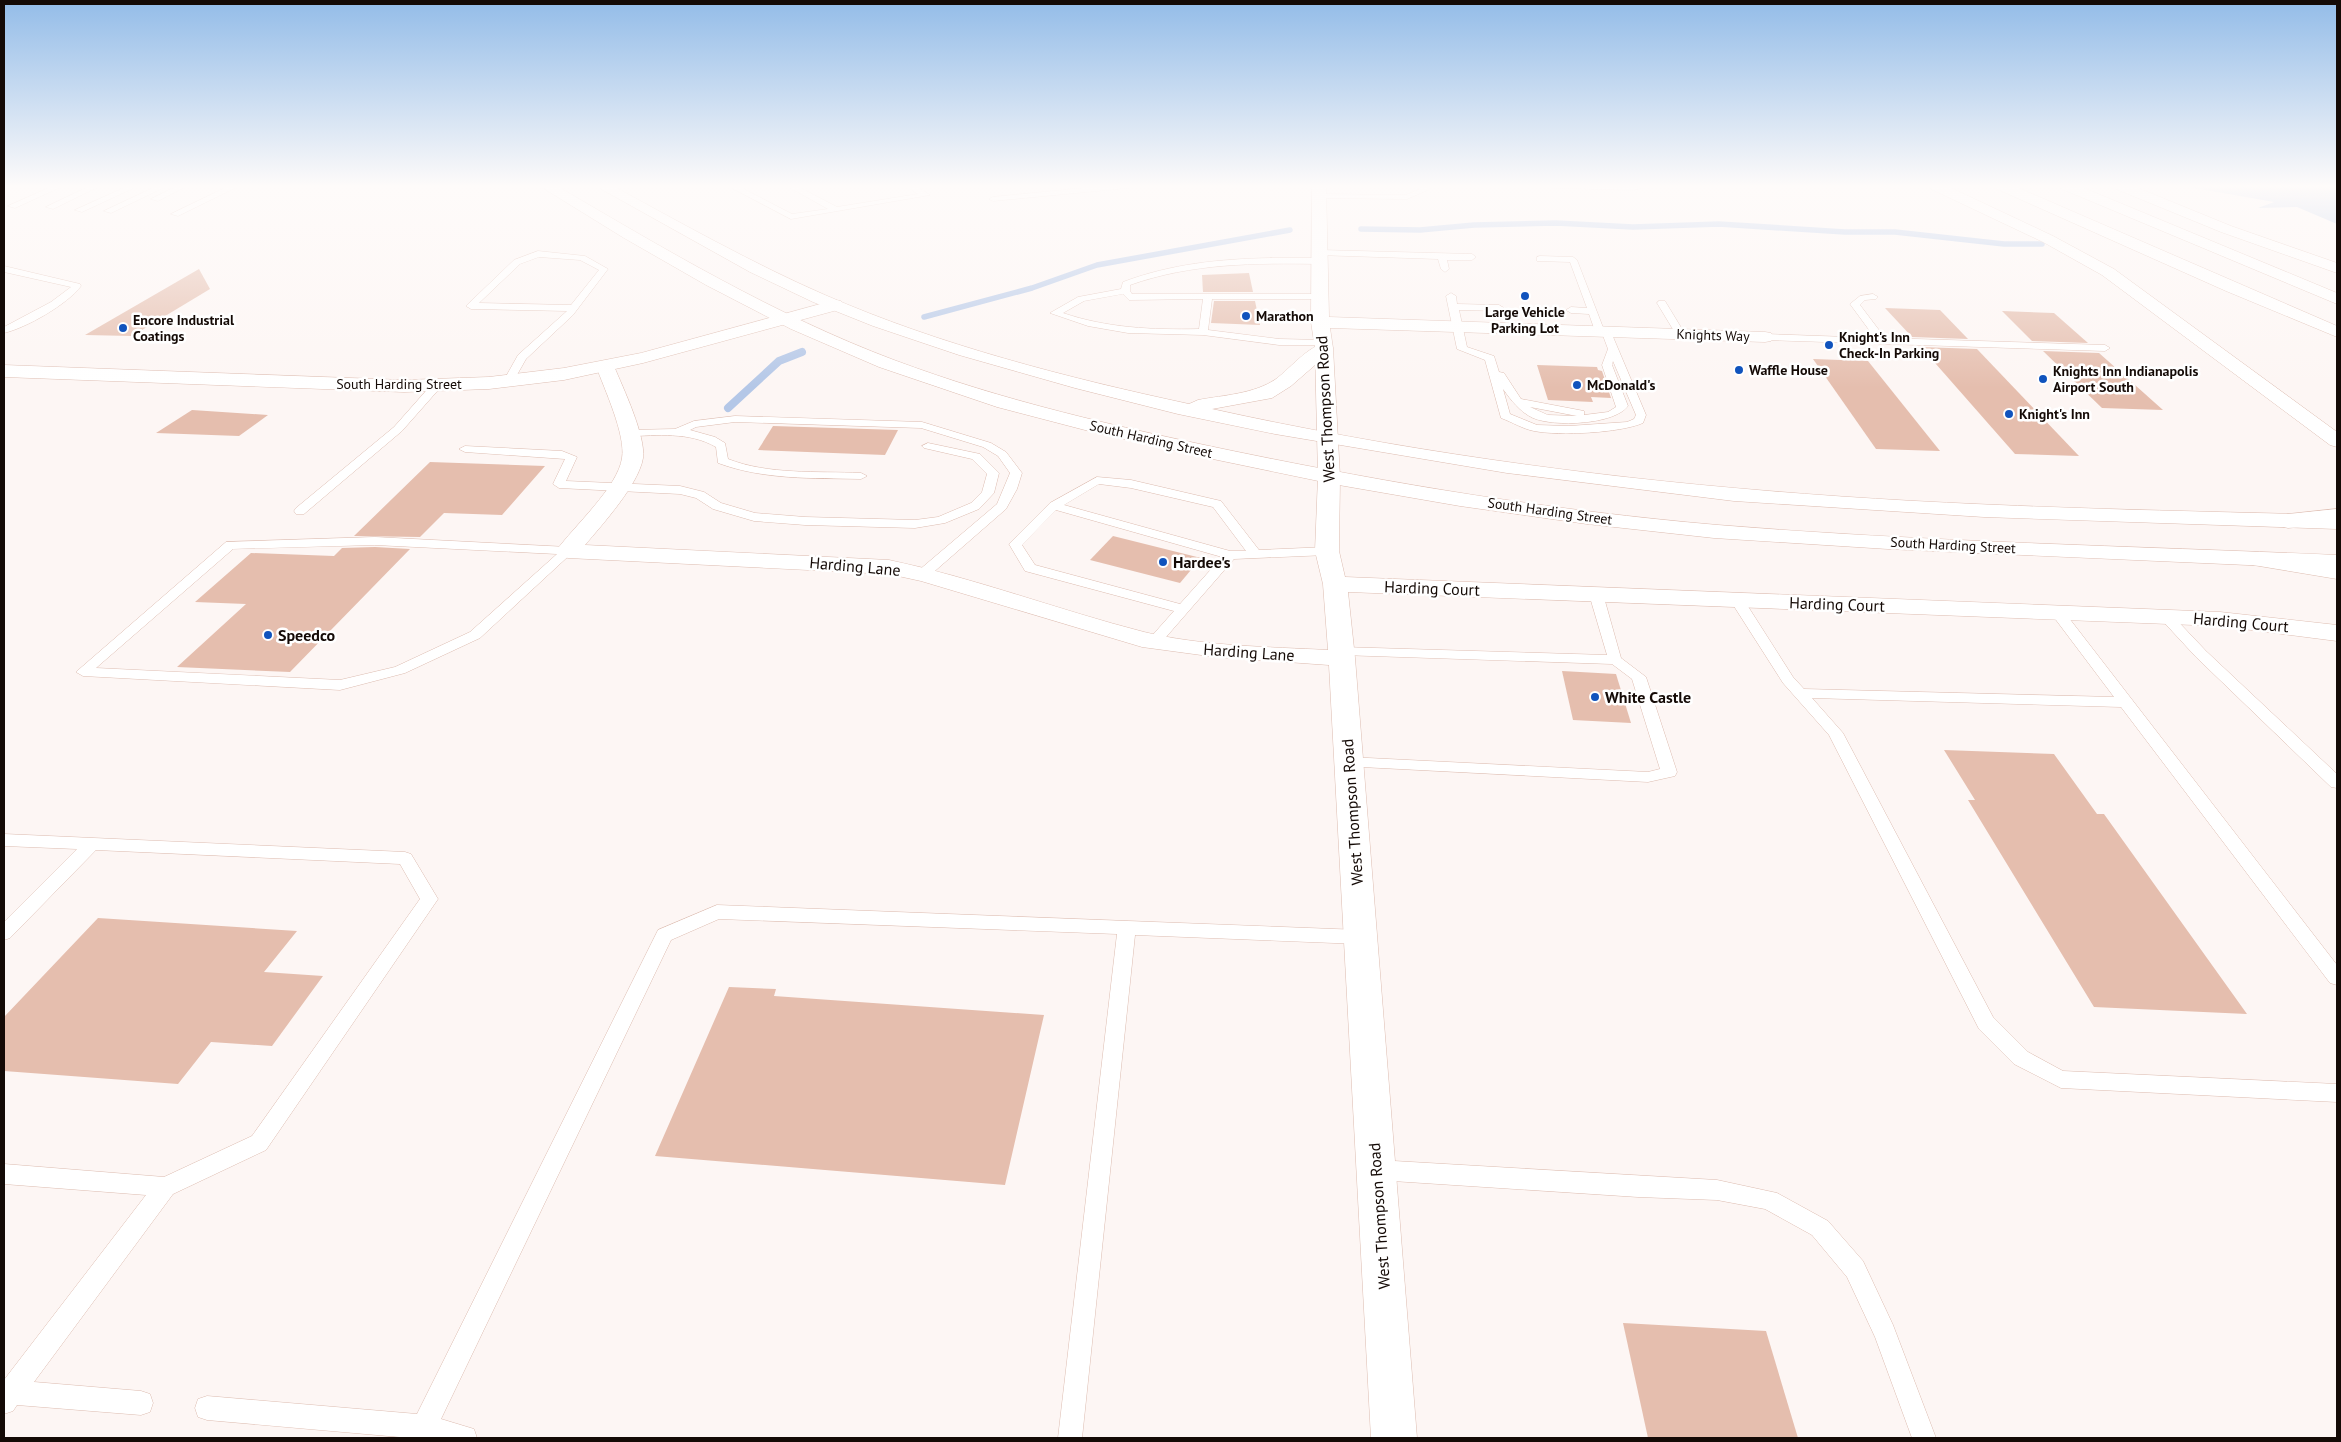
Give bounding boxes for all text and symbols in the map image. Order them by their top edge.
marker: Large Vehicle Parking Lot [1519,290,1531,302]
place label: Large Vehicle Parking Lot [1485,303,1565,337]
place label: Marathon [1256,307,1314,325]
marker: Marathon [1240,310,1252,322]
place label: Encore Industrial Coatings [133,311,235,345]
marker: Encore Industrial Coatings [117,322,129,334]
street label: Knights Way [1676,325,1750,345]
place label: Knight's Inn Check-In Parking [1839,328,1939,362]
street label: West Thompson Road [1311,335,1339,483]
marker: Knight's Inn Check-In Parking [1823,339,1835,351]
place label: Waffle House [1749,361,1828,379]
place label: Knights Inn Indianapolis Airport South [2053,362,2198,396]
marker: Waffle House [1733,364,1745,376]
marker: Knights Inn Indianapolis Airport South [2037,373,2049,385]
street label: South Harding Street [336,375,462,393]
place label: McDonald's [1587,376,1656,394]
marker: McDonald's [1571,379,1583,391]
place label: Knight's Inn [2019,405,2090,423]
marker: Knight's Inn [2003,408,2015,420]
street label: South Harding Street [1088,416,1215,462]
street label: South Harding Street [1487,493,1614,529]
street label: South Harding Street [1890,533,2016,557]
street label: Harding Lane [809,552,901,580]
place label: Hardee's [1173,552,1231,572]
marker: Hardee's [1157,556,1169,568]
street label: Harding Court [1384,576,1481,600]
street label: Harding Court [1789,592,1886,616]
street label: Harding Court [2192,608,2290,636]
place label: Speedco [278,625,336,645]
marker: Speedco [262,629,274,641]
street label: Harding Lane [1203,639,1295,665]
place label: White Castle [1605,687,1691,707]
marker: White Castle [1589,691,1601,703]
street label: West Thompson Road [1337,738,1367,886]
street label: West Thompson Road [1364,1142,1394,1290]

